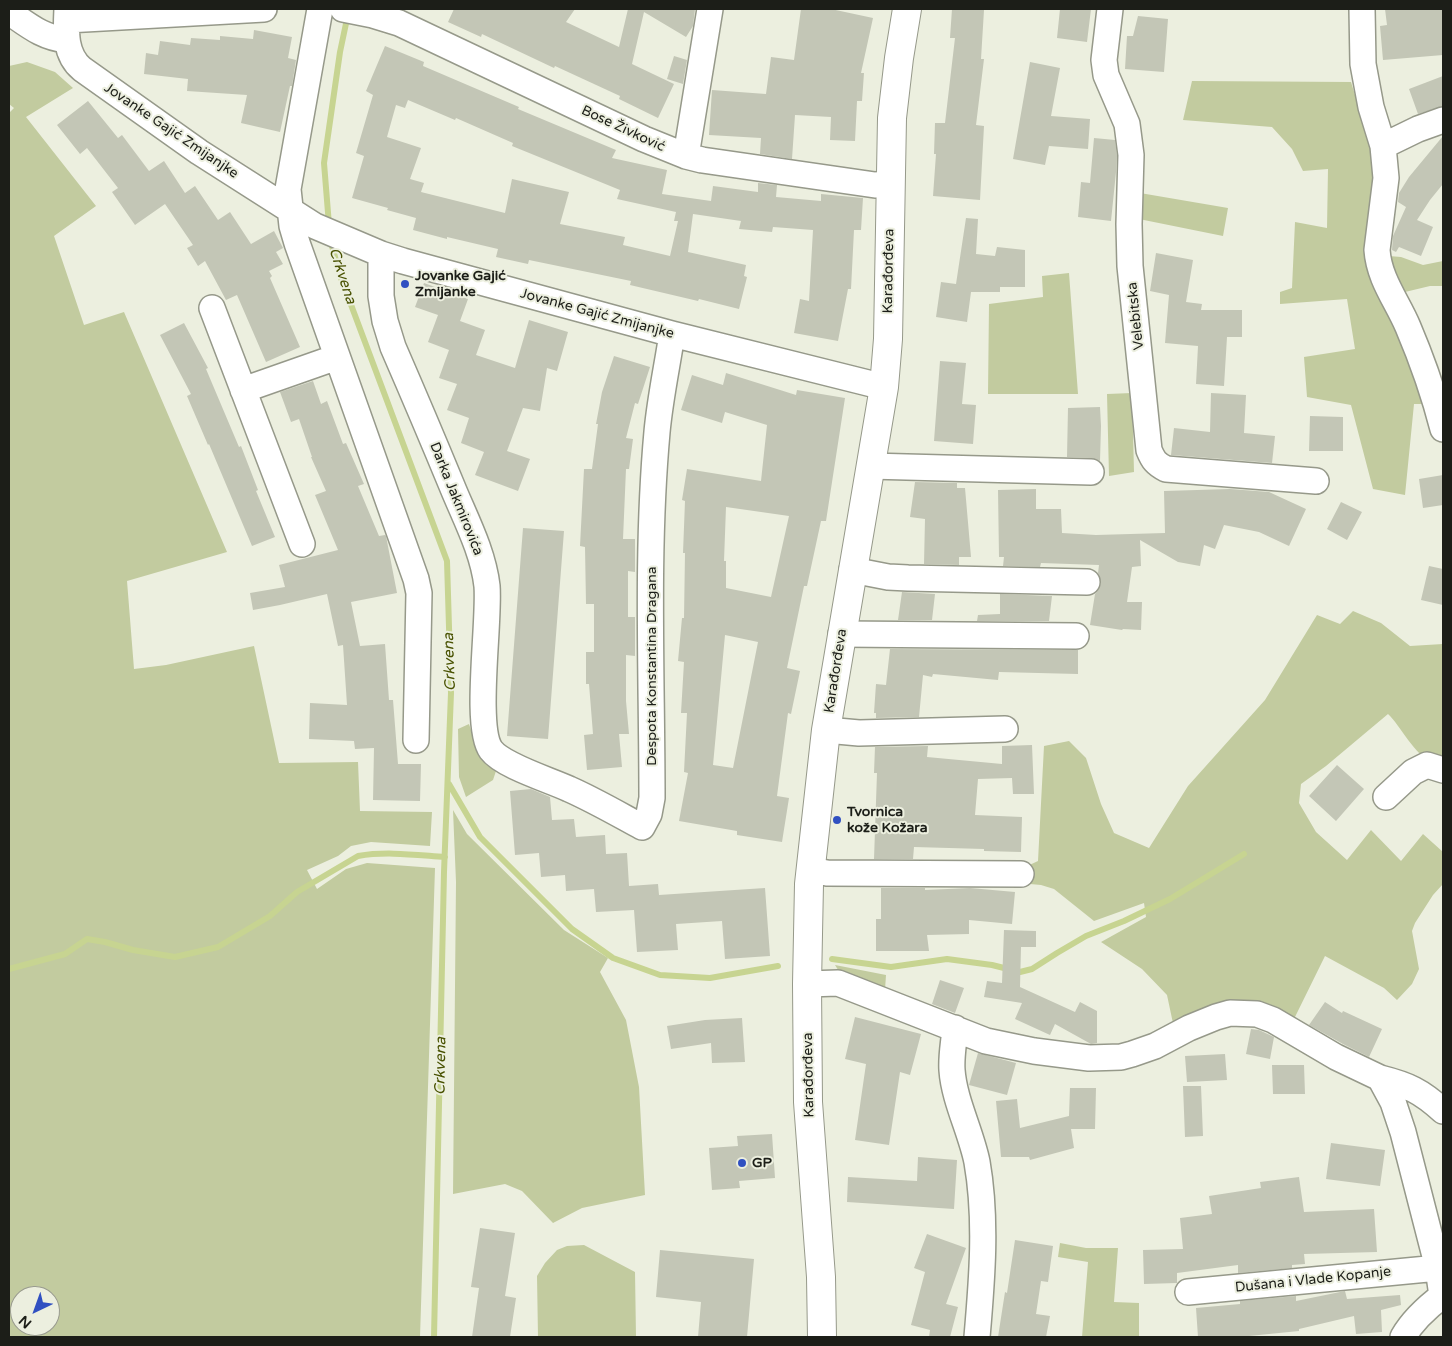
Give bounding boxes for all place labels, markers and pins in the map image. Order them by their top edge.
place label: Jovanke Gajić Zmijanke [415,268,506,300]
marker: Jovanke Gajić Zmijanke [399,278,411,290]
place label: Tvornica kože Kožara [847,804,928,836]
marker: Tvornica kože Kožara [831,814,843,826]
place label: GP [752,1155,772,1171]
marker: GP [736,1157,748,1169]

